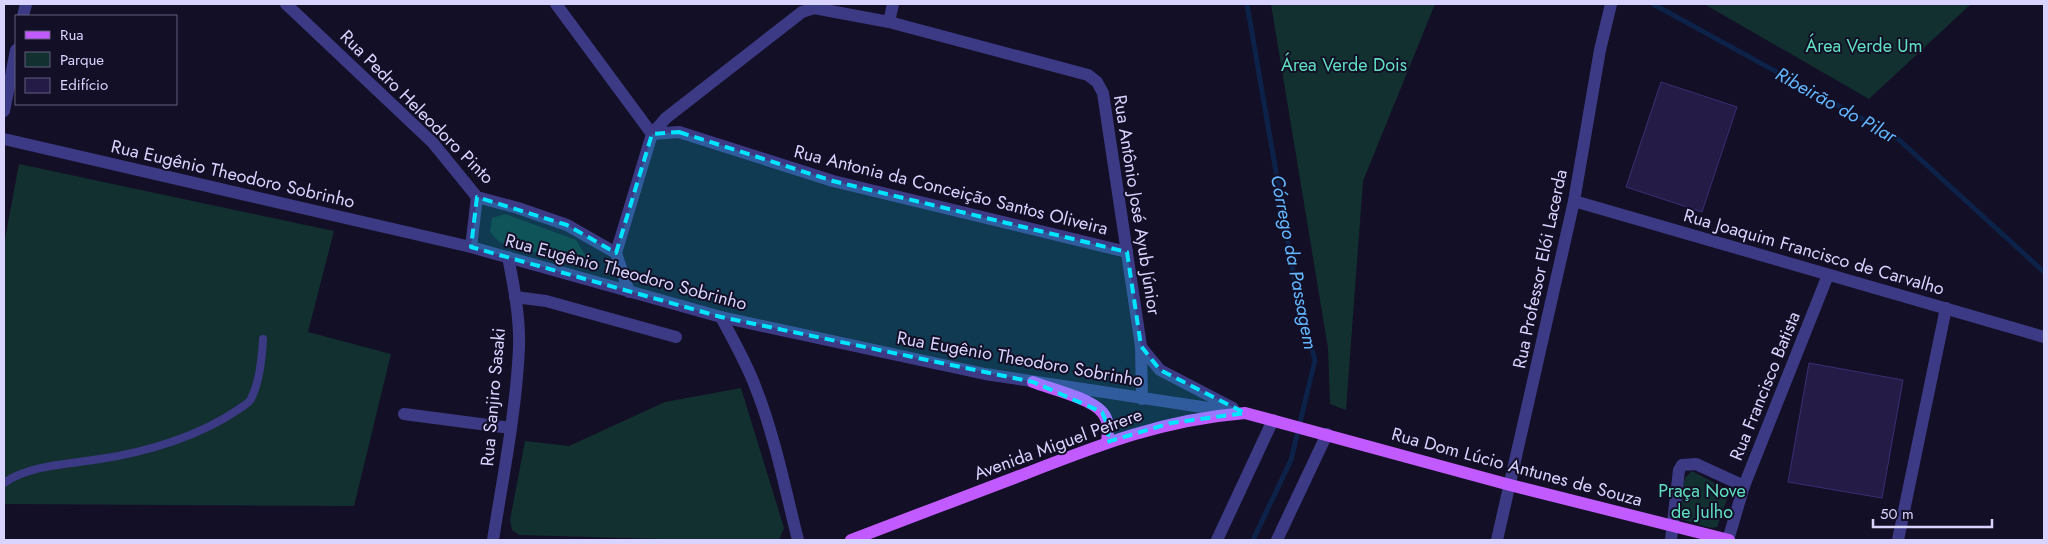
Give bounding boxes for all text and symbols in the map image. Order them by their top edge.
legend [15,15,178,105]
text: Rua [60,24,84,46]
street label: Rua Pedro Heleodoro Pinto [334,24,500,190]
park label: Área Verde Um [1805,33,1923,59]
text: Parque [60,49,104,71]
park label: Área Verde Dois [1281,52,1407,78]
water label: Ribeirão do Pilar [1771,61,1903,150]
text: Edifício [60,74,108,96]
street label: Rua Antônio José Ayub Júnior [1107,93,1167,318]
street label: Rua Eugênio Theodoro Sobrinho [109,133,358,215]
street label: Rua Antonia da Conceição Santos Oliveira [791,138,1111,242]
street label: Rua Professor Elói Lacerda [1506,167,1574,371]
water label: Córrego da Passagem [1264,172,1324,352]
street label: Rua Joaquim Francisco de Carvalho [1681,202,1948,302]
street label: Rua Eugênio Theodoro Sobrinho [502,227,750,317]
street label: Rua Francisco Batista [1723,307,1807,465]
street label: Rua Eugênio Theodoro Sobrinho [895,325,1145,393]
street label: Rua Sanjiro Sasaki [474,327,512,467]
street label: Avenida Miguel Petrere [970,401,1146,487]
street label: Rua Dom Lúcio Antunes de Souza [1389,421,1645,513]
park label: Praça Nove de Julho [1658,478,1746,525]
scale bar [1873,496,1992,528]
text: 50 m [1880,503,1914,525]

